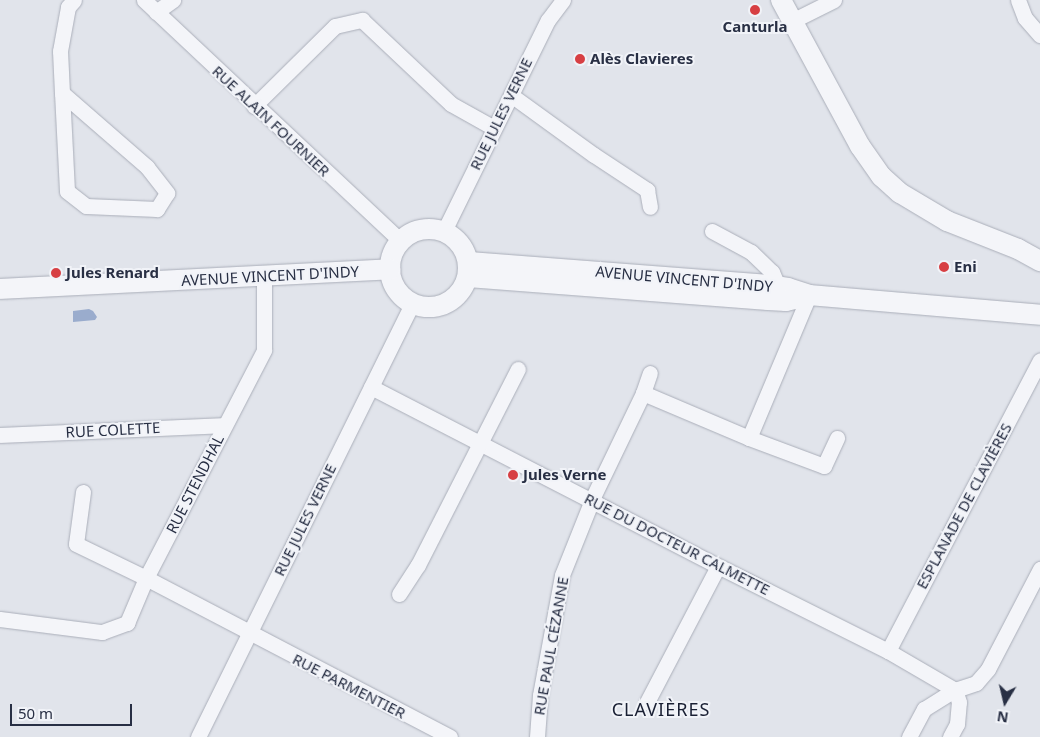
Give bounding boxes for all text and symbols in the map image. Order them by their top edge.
marker: Canturla [749,4,761,16]
place label: Canturla [723,18,787,36]
place label: Alès Clavieres [590,50,693,68]
marker: Alès Clavieres [574,53,586,65]
street label: RUE JULES VERNE [466,55,536,173]
street label: RUE ALAIN FOURNIER [209,62,333,180]
place label: Eni [954,258,977,276]
marker: Eni [938,261,950,273]
street label: AVENUE VINCENT D'INDY [181,262,359,290]
street label: AVENUE VINCENT D'INDY [595,262,773,296]
place label: Jules Renard [66,264,159,282]
marker: Jules Renard [50,267,62,279]
street label: RUE COLETTE [65,419,161,441]
street label: ESPLANADE DE CLAVIÈRES [913,420,1015,592]
street label: RUE STENDHAL [162,432,228,536]
street label: RUE JULES VERNE [270,461,340,579]
place label: Jules Verne [523,466,606,484]
marker: Jules Verne [507,469,519,481]
street label: RUE DU DOCTEUR CALMETTE [581,489,773,599]
street label: RUE PAUL CÉZANNE [530,575,572,717]
street label: RUE PARMENTIER [290,650,408,722]
north arrow [980,677,1030,727]
scale bar [12,694,135,726]
district label: CLAVIÈRES [611,698,711,720]
text: 50 m [18,703,53,723]
text: N [995,707,1010,728]

